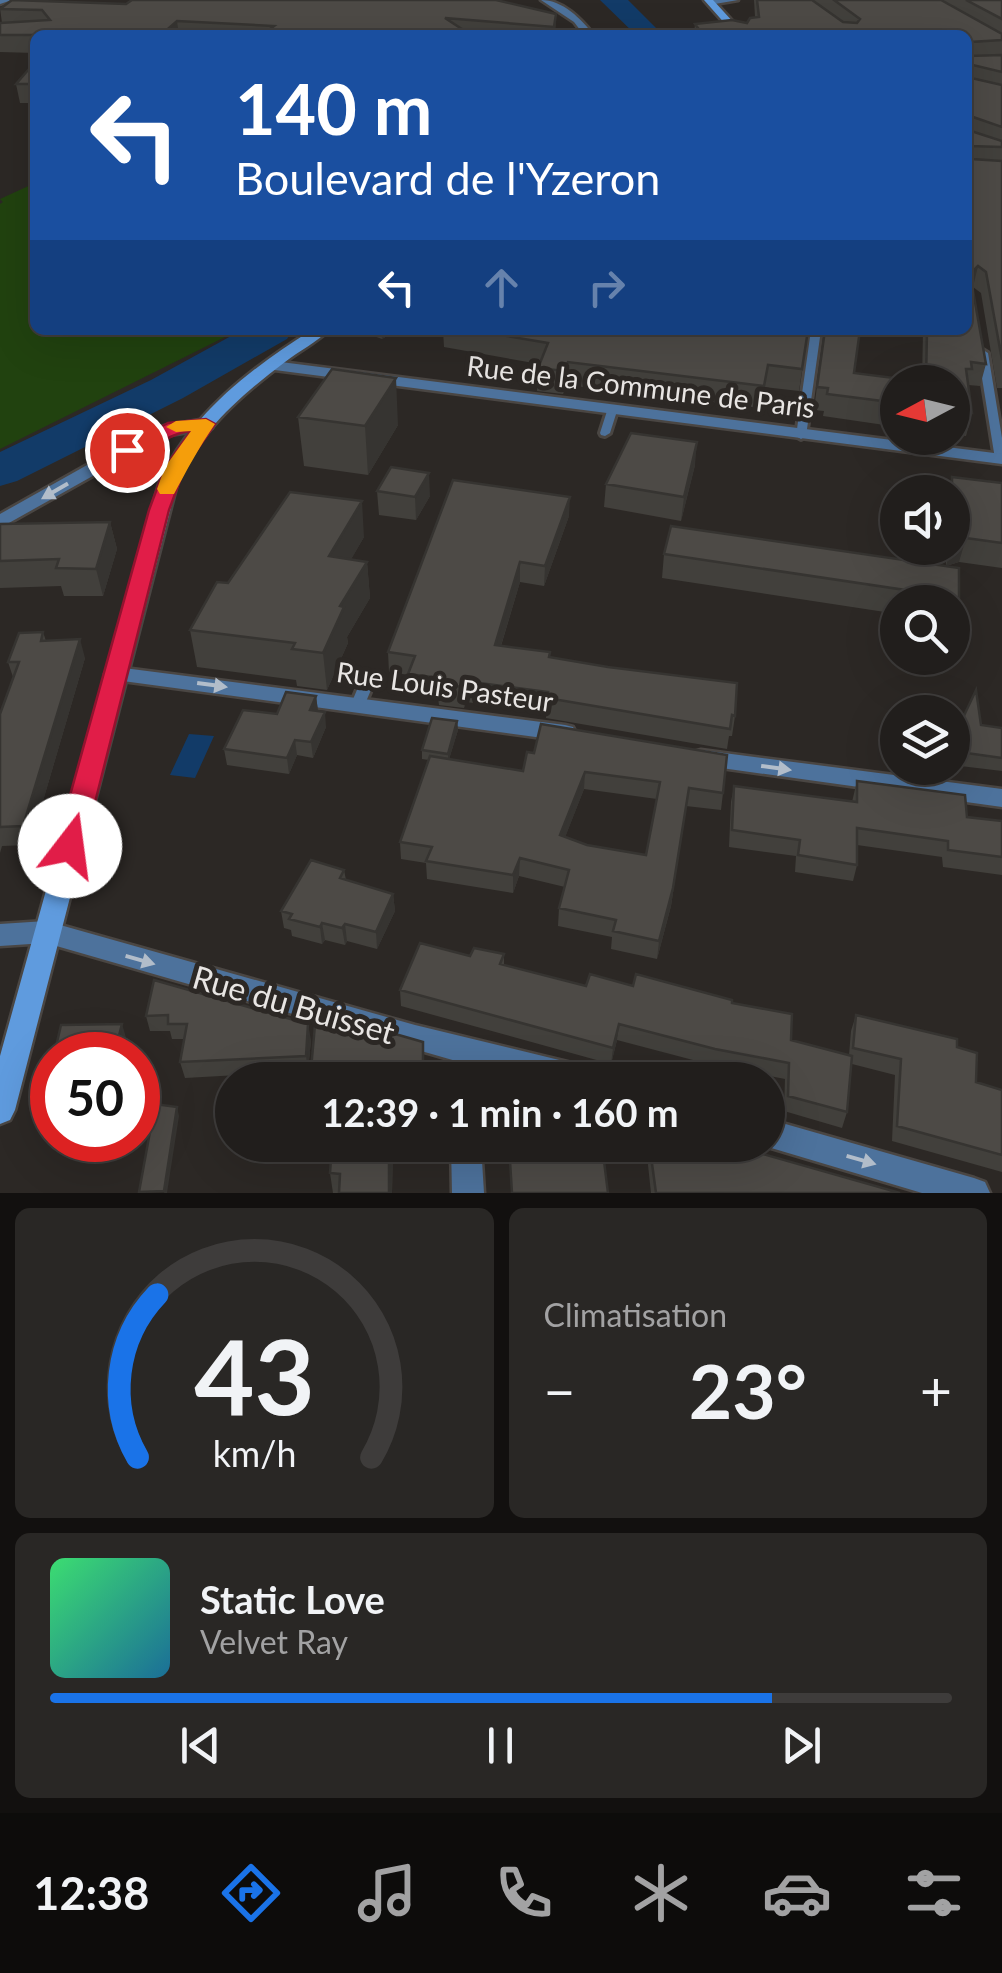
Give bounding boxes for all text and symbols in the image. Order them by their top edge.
text: 140 m [235,66,432,150]
icon: left [70,70,200,200]
text: Boulevard de l'Yzeron [235,151,660,205]
icon: left [369,260,424,315]
icon: ahead [474,260,529,315]
icon: right [579,260,634,315]
street label: Rue de la Commune de Paris [465,348,817,424]
north arrow [880,365,970,455]
map controls [880,365,970,785]
pin [85,408,170,493]
icon: arrive [100,423,155,478]
button: sound [880,475,970,565]
one-way arrow [40,483,69,500]
button: search [880,585,970,675]
street label: Rue Louis Pasteur [335,654,555,718]
one-way arrow [197,677,229,693]
button: layers [880,695,970,785]
one-way arrow [761,760,792,776]
position arrow [18,794,122,898]
one-way arrow [125,953,156,968]
street label: Rue du Buisset [189,957,400,1052]
speed limit sign: 50 [30,1032,160,1162]
text: 12:39 · 1 min · 160 m [321,1089,679,1135]
one-way arrow [846,1153,877,1168]
text: Climatisation [544,1295,727,1334]
text: 43 [194,1312,315,1437]
text: 23° [689,1345,807,1435]
text: − [544,1357,575,1423]
text: + [920,1357,952,1423]
text: km/h [212,1432,296,1475]
text: Static Love [200,1576,385,1622]
text: Velvet Ray [200,1622,348,1661]
icon: previous [173,1718,228,1773]
icon: pause [473,1718,528,1773]
icon: next [774,1718,829,1773]
icon: directions [216,1858,286,1928]
icon: music [352,1858,422,1928]
icon: phone [489,1858,559,1928]
icon: climate [626,1858,696,1928]
icon: car [762,1858,832,1928]
icon: filters [899,1858,969,1928]
text: 12:38 [33,1866,149,1920]

